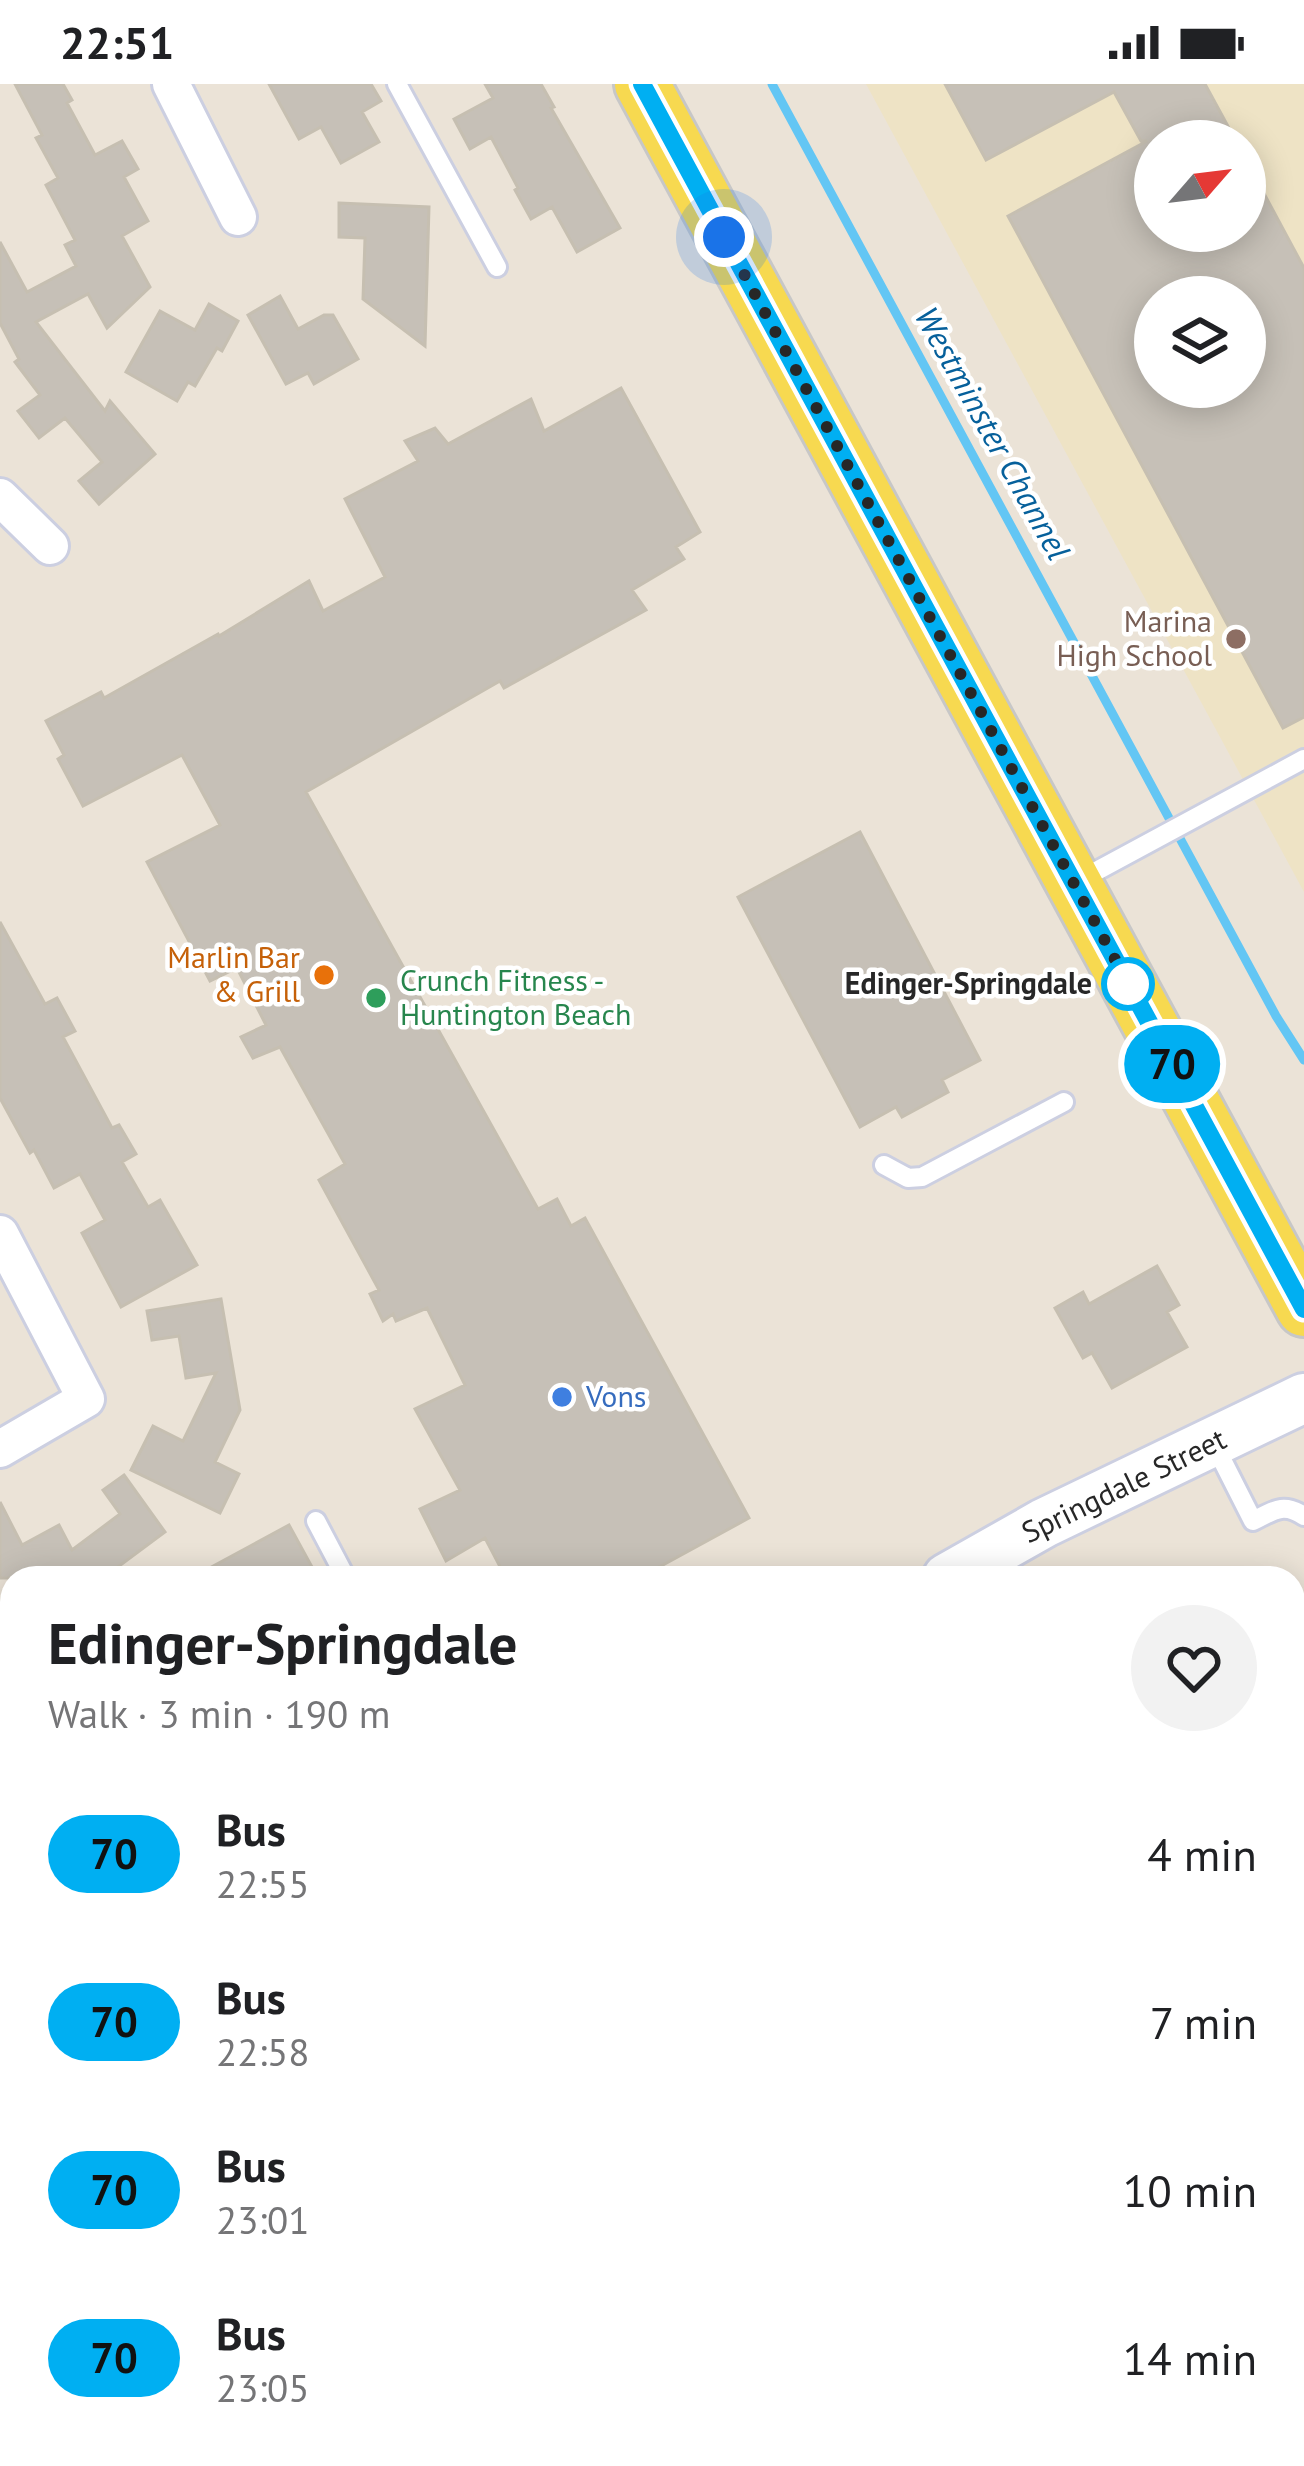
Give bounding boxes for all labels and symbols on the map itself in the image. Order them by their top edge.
north arrow [1134,120,1266,252]
your location [694,207,754,267]
water label: Westminster Channel [906,298,1081,567]
place label: Marina High School [1056,601,1212,674]
marker: Marina High School [1223,626,1249,652]
place label: Marlin Bar & Grill [167,937,300,1010]
marker: Edinger-Springdale [1103,959,1153,1009]
place label: Crunch Fitness - Huntington Beach [400,960,631,1033]
marker: Marlin Bar & Grill [311,962,337,988]
place label: Edinger-Springdale [845,963,1092,1002]
marker: Crunch Fitness - Huntington Beach [363,985,389,1011]
line badge: 70 [1118,1025,1226,1103]
place label: Vons [585,1376,646,1415]
marker: Vons [549,1384,575,1410]
street label: Springdale Street [1015,1418,1232,1551]

